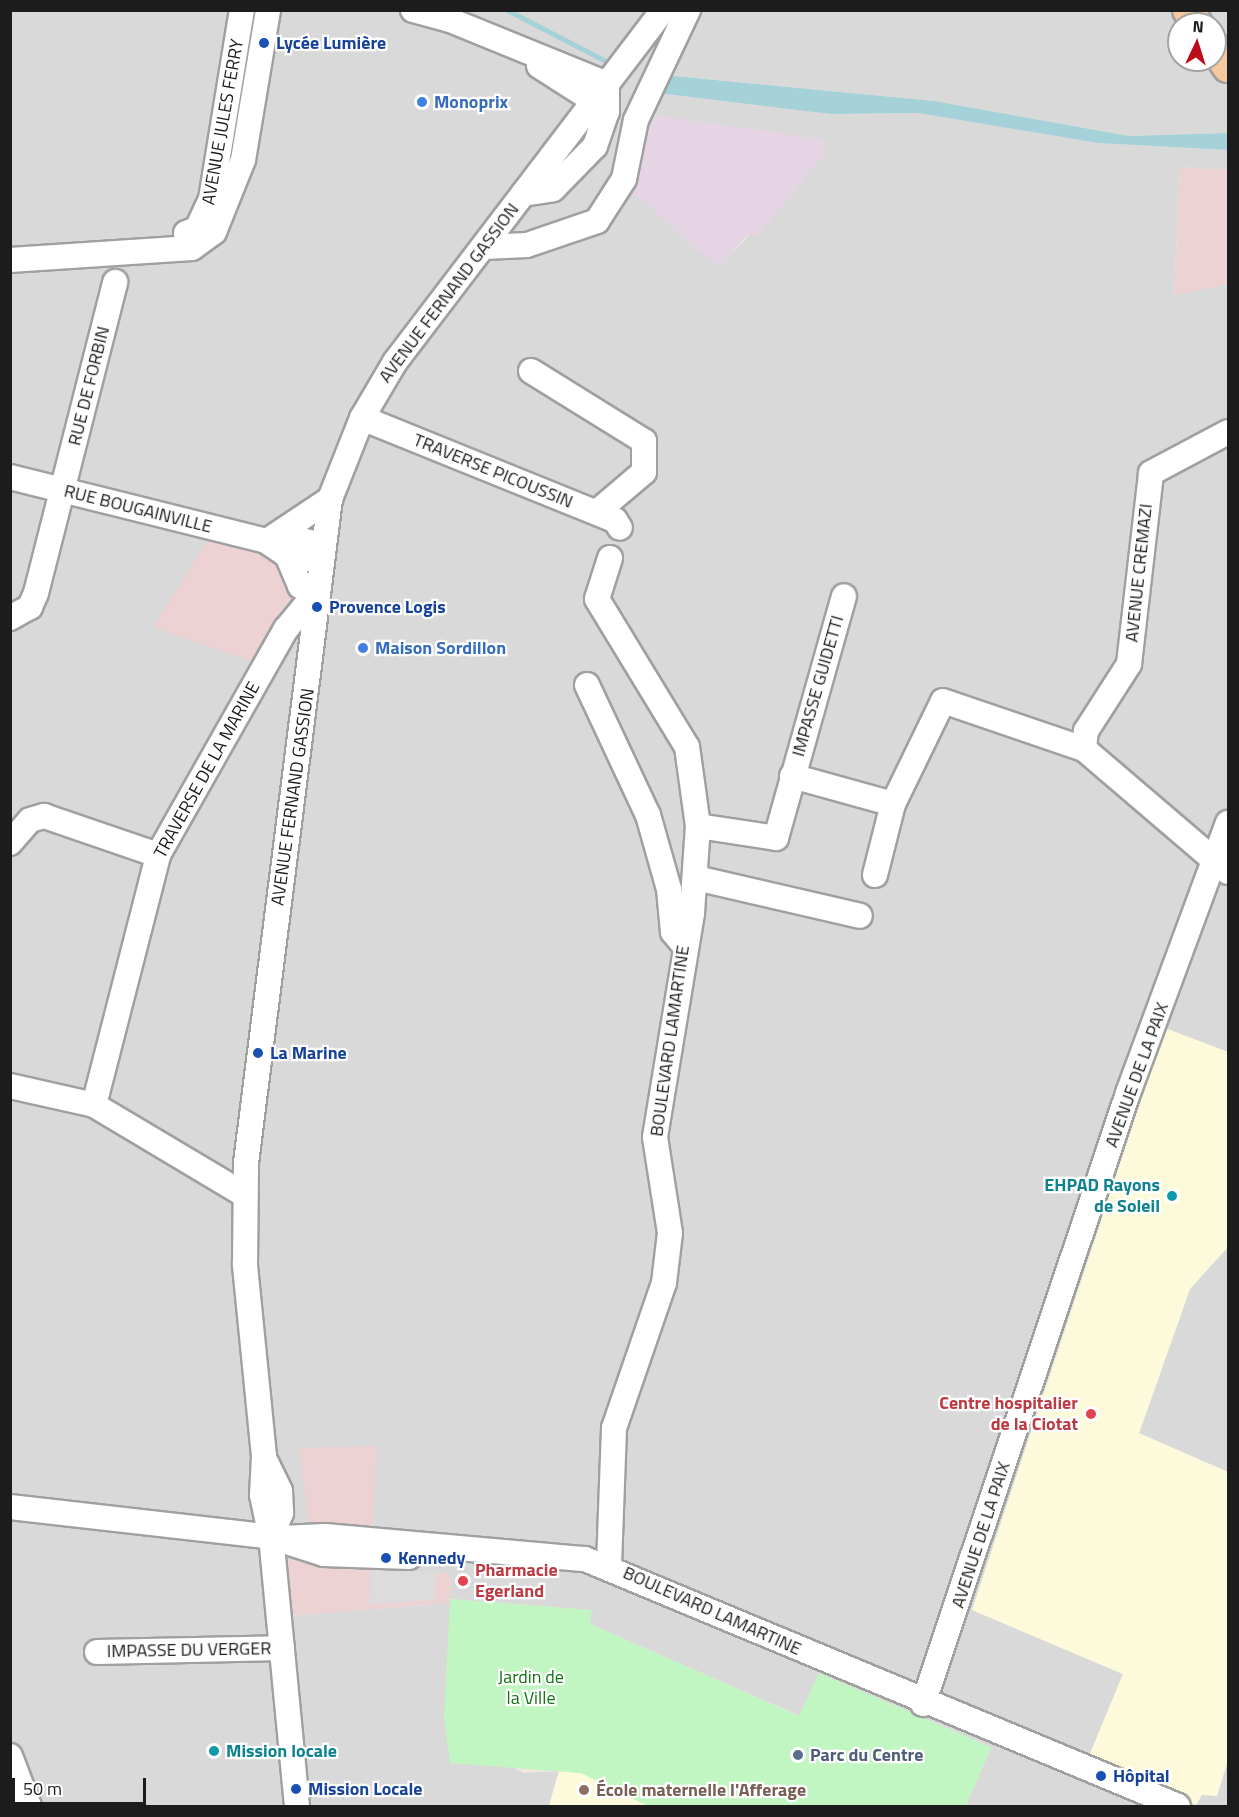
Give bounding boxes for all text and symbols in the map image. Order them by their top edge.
north arrow [1167,12,1227,72]
text: N [1192,14,1204,38]
place label: Lycée Lumière [276,32,386,54]
marker: Lycée Lumière [257,36,271,50]
street label: AVENUE JULES FERRY [198,37,248,207]
place label: Monoprix [434,91,508,113]
marker: Monoprix [415,95,429,109]
street label: AVENUE FERNAND GASSION [374,199,524,387]
street label: RUE DE FORBIN [64,324,114,448]
street label: TRAVERSE PICOUSSIN [410,429,576,513]
street label: RUE BOUGAINVILLE [62,480,214,538]
street label: AVENUE CREMAZI [1121,503,1157,643]
place label: Provence Logis [329,596,446,618]
marker: Provence Logis [310,600,324,614]
street label: IMPASSE GUIDETTI [788,613,848,759]
place label: Maison Sordillon [375,637,506,659]
marker: Maison Sordillon [356,641,370,655]
street label: TRAVERSE DE LA MARINE [150,678,264,862]
street label: AVENUE FERNAND GASSION [267,687,319,907]
street label: BOULEVARD LAMARTINE [646,944,694,1138]
street label: AVENUE DE LA PAIX [1101,1000,1173,1150]
place label: La Marine [270,1042,347,1064]
marker: La Marine [251,1046,265,1060]
place label: EHPAD Rayons de Soleil [1044,1175,1160,1218]
marker: EHPAD Rayons de Soleil [1165,1189,1179,1203]
place label: Centre hospitalier de la Ciotat [939,1393,1078,1436]
marker: Centre hospitalier de la Ciotat [1082,1405,1100,1423]
street label: AVENUE DE LA PAIX [947,1459,1015,1611]
place label: Kennedy [398,1547,466,1569]
marker: Kennedy [379,1551,393,1565]
place label: Pharmacie Egerland [475,1560,558,1602]
street label: BOULEVARD LAMARTINE [620,1562,804,1660]
marker: Pharmacie Egerland [456,1574,470,1588]
street label: IMPASSE DU VERGER [107,1638,271,1662]
park label: Jardin de la Ville [498,1667,564,1710]
place label: Mission locale [226,1740,337,1762]
marker: Mission locale [207,1744,221,1758]
place label: Parc du Centre [810,1744,923,1766]
marker: Parc du Centre [791,1748,805,1762]
place label: Hôpital [1113,1765,1170,1787]
scale bar [15,1766,148,1804]
marker: Hôpital [1094,1769,1108,1783]
text: 50 m [23,1775,62,1802]
place label: Mission Locale [308,1778,423,1800]
place label: École maternelle l'Afferage [596,1779,806,1801]
marker: Mission Locale [289,1782,303,1796]
marker: École maternelle l'Afferage [577,1783,591,1797]

